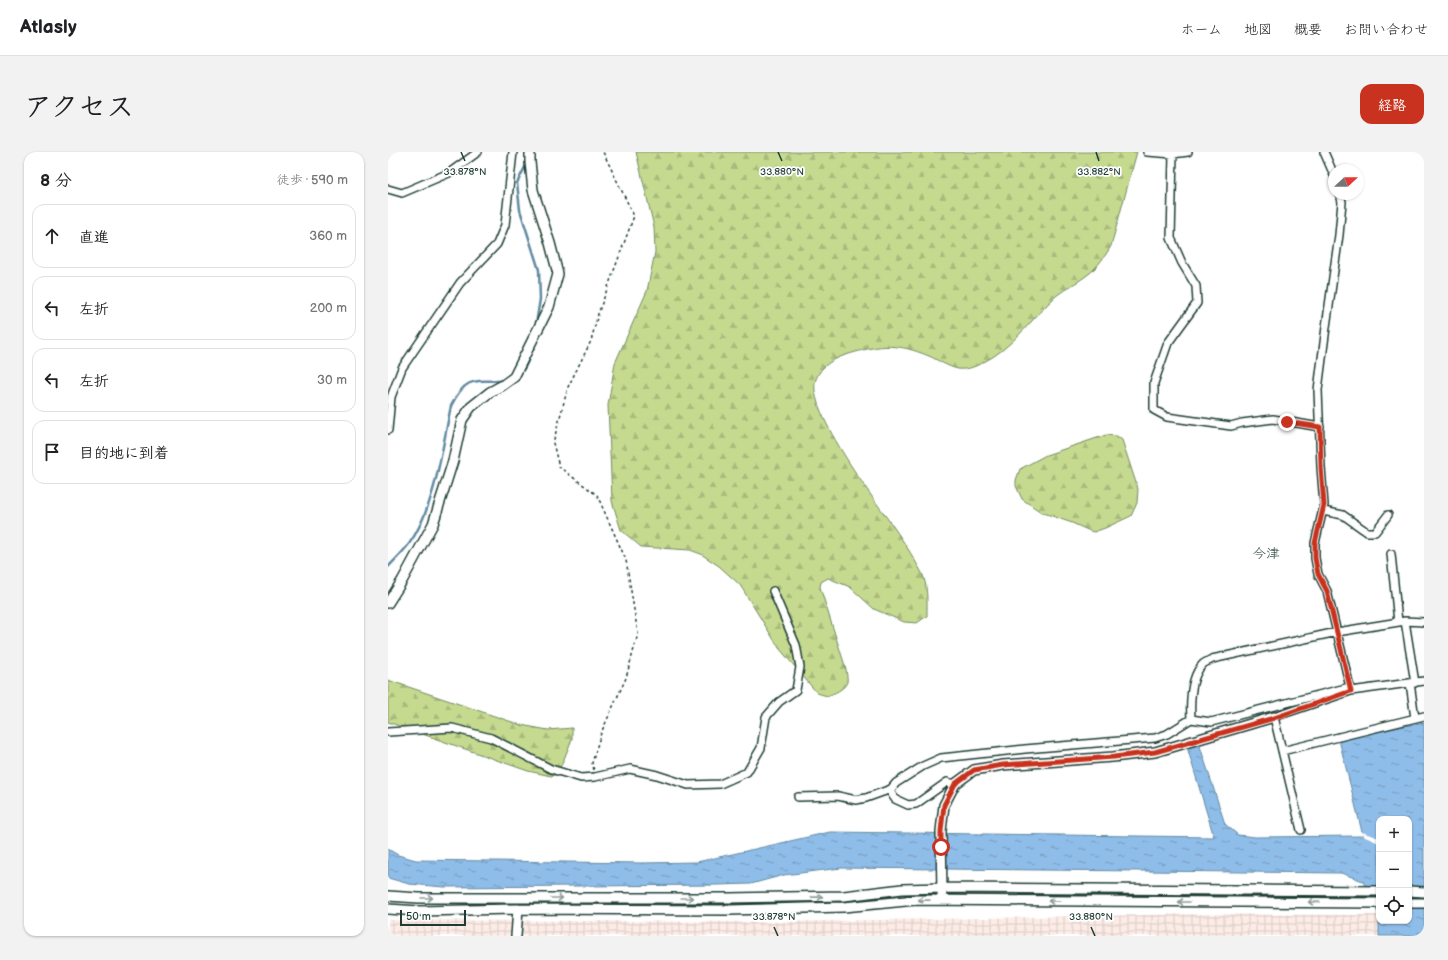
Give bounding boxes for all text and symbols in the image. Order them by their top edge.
text: Atlasly [20,16,77,39]
text: ホーム [1181,21,1222,38]
text: 地図 [1244,21,1272,38]
text: 概要 [1294,21,1322,38]
text: お問い合わせ [1344,21,1428,38]
button: 経路 [1360,84,1424,124]
text: アクセス [24,91,134,124]
north arrow [1328,164,1364,200]
text: 33.878°N [444,166,486,178]
text: 33.880°N [760,166,804,178]
text: 33.882°N [1077,166,1121,178]
text: 8 分 [40,171,72,191]
text: 徒歩 · 590 m [277,172,348,188]
icon: ahead [41,225,63,247]
text: 直進 [79,228,109,247]
text: 360 m [309,228,347,244]
icon: left [41,297,63,319]
text: 左折 [79,300,109,319]
text: 200 m [310,300,347,316]
icon: left [41,369,63,391]
text: 左折 [79,372,109,391]
text: 30 m [317,372,347,388]
route end [1278,413,1296,431]
icon: arrive [41,441,63,463]
text: 目的地に到着 [79,444,169,463]
district label: 今津 [1252,545,1280,562]
map controls [1376,816,1412,924]
button: + [1376,816,1412,852]
route start [932,838,950,856]
button: − [1376,852,1412,888]
button: locate [1376,888,1412,924]
one-way arrow [810,893,823,901]
one-way arrow [420,894,433,902]
one-way arrow [550,894,563,902]
one-way arrow [680,894,693,902]
one-way arrow [918,896,931,904]
one-way arrow [1048,897,1061,905]
one-way arrow [1178,898,1191,906]
one-way arrow [1308,898,1321,906]
scale bar [400,908,466,927]
text: 50 m [406,910,431,923]
text: 33.878°N [753,911,795,923]
text: 33.880°N [1069,911,1113,923]

